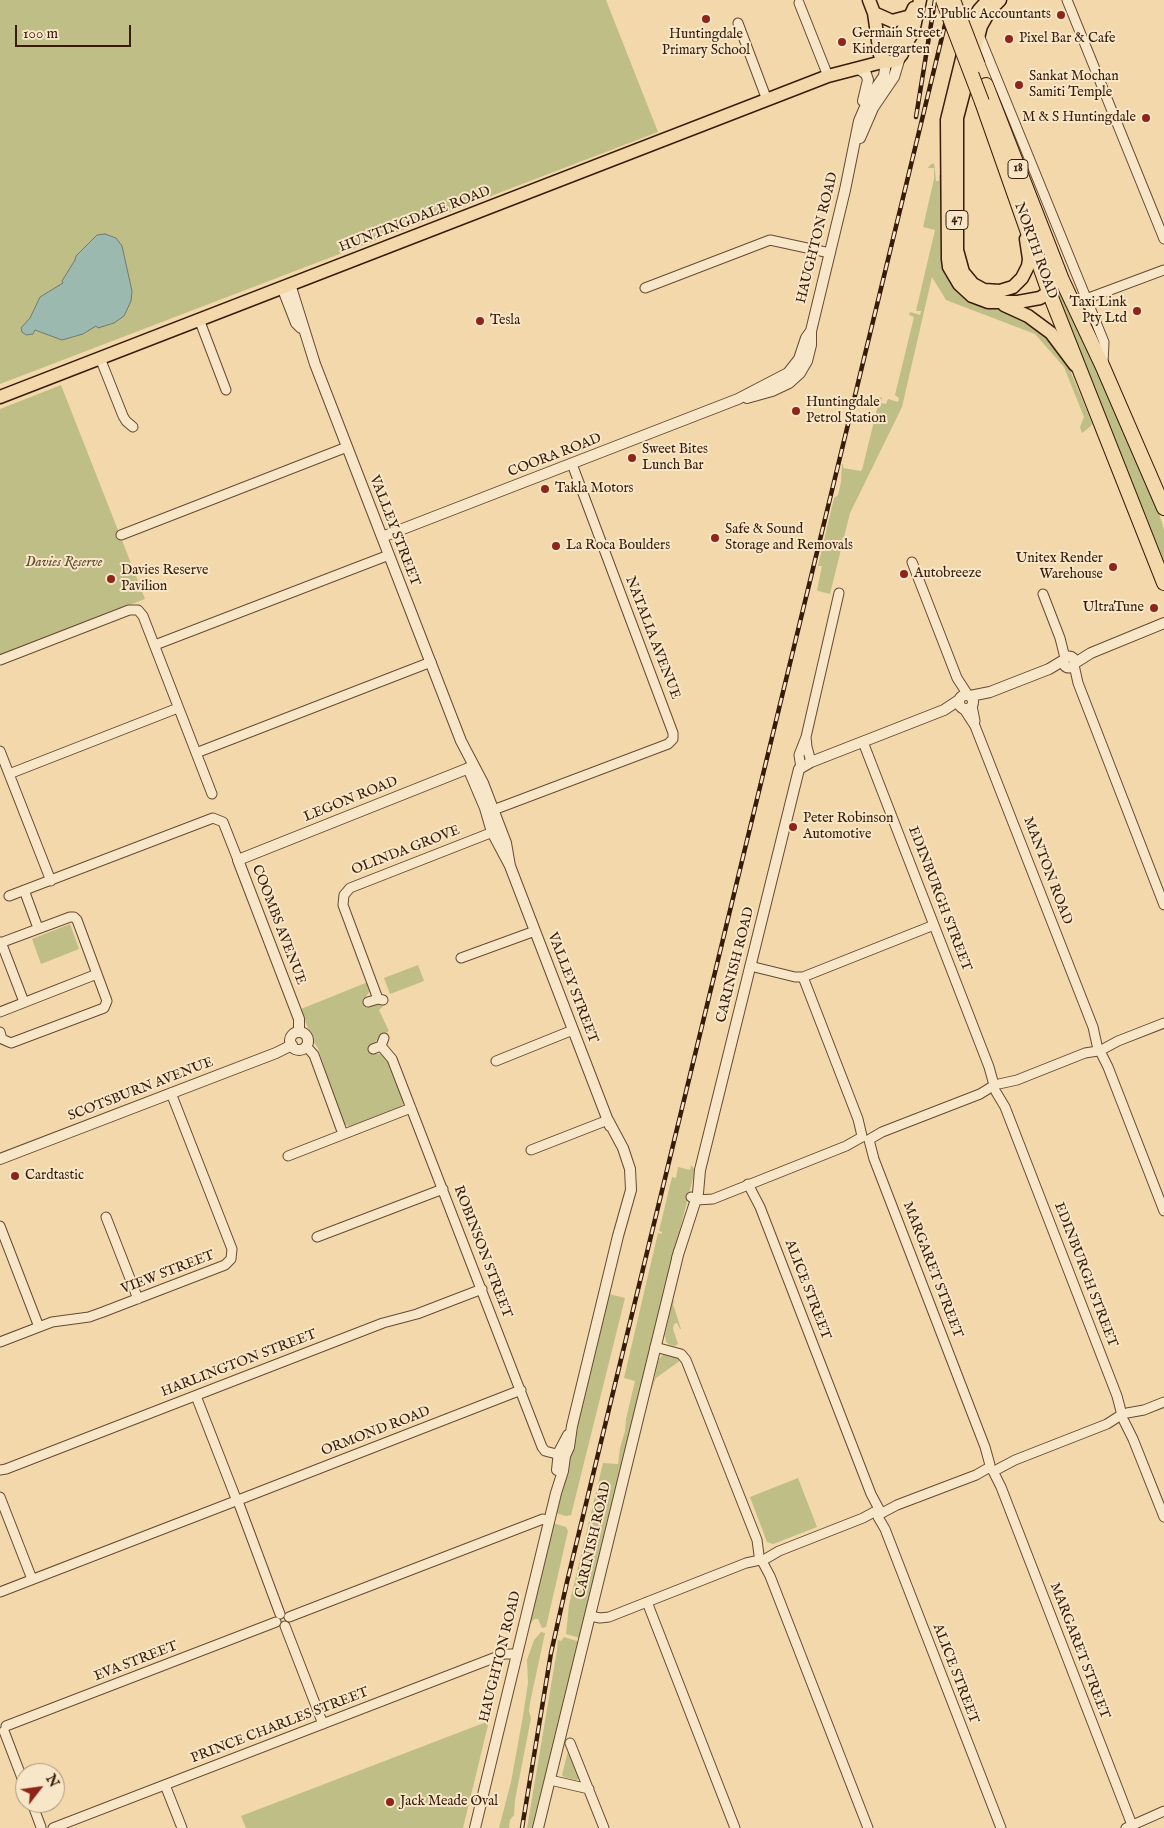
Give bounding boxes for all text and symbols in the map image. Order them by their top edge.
place label: S.L Public Accountants [917,7,1051,23]
marker: S.L Public Accountants [1055,9,1067,21]
marker: Huntingdale Primary School [700,13,712,25]
scale bar [18,15,134,47]
text: 100 m [23,24,58,43]
place label: Germain Street Kindergarten [852,26,941,58]
place label: Huntingdale Primary School [662,27,750,59]
place label: Pixel Bar & Cafe [1019,31,1115,47]
marker: Pixel Bar & Cafe [1003,33,1015,45]
marker: Germain Street Kindergarten [836,36,848,48]
place label: Sankat Mochan Samiti Temple [1029,69,1119,102]
marker: Sankat Mochan Samiti Temple [1013,79,1025,91]
place label: M & S Huntingdale [1022,110,1136,126]
marker: M & S Huntingdale [1140,112,1152,124]
road number: 18 [1008,160,1028,178]
street label: HAUGHTON ROAD [794,171,842,305]
street label: HUNTINGDALE ROAD [337,183,493,257]
street label: NORTH ROAD [1010,200,1060,302]
road number: 47 [946,210,968,230]
place label: Taxi Link Pty Ltd [1070,295,1127,328]
marker: Taxi Link Pty Ltd [1131,305,1143,317]
place label: Tesla [490,313,520,329]
marker: Tesla [474,315,486,327]
place label: Huntingdale Petrol Station [806,395,886,428]
marker: Huntingdale Petrol Station [790,405,802,417]
street label: COORA ROAD [506,431,604,481]
place label: Sweet Bites Lunch Bar [642,442,708,474]
marker: Sweet Bites Lunch Bar [626,452,638,464]
street label: VALLEY STREET [365,473,423,589]
place label: Takla Motors [555,481,634,497]
marker: Takla Motors [539,483,551,495]
place label: Safe & Sound Storage and Removals [725,522,853,554]
marker: Safe & Sound Storage and Removals [709,532,721,544]
place label: La Roca Boulders [566,538,670,554]
marker: La Roca Boulders [550,540,562,552]
place label: Unitex Render Warehouse [1016,551,1103,584]
park label: Davies Reserve [26,555,102,571]
marker: Unitex Render Warehouse [1107,561,1119,573]
place label: Davies Reserve Pavilion [121,563,208,596]
place label: Autobreeze [914,566,981,582]
marker: Autobreeze [898,568,910,580]
marker: Davies Reserve Pavilion [105,573,117,585]
street label: NATALIA AVENUE [621,574,683,702]
place label: UltraTune [1083,600,1144,616]
marker: UltraTune [1148,602,1160,614]
street label: LEGON ROAD [302,774,400,826]
place label: Peter Robinson Automotive [803,811,893,844]
street label: MANTON ROAD [1019,815,1075,927]
marker: Peter Robinson Automotive [787,821,799,833]
street label: OLINDA GROVE [349,823,463,879]
street label: EDINBURGH STREET [904,824,974,974]
street label: COOMBS AVENUE [247,863,309,987]
street label: CARINISH ROAD [713,905,759,1025]
street label: VALLEY STREET [543,930,601,1046]
street label: SCOTSBURN AVENUE [66,1055,216,1125]
place label: Cardtastic [25,1168,84,1184]
marker: Cardtastic [9,1170,21,1182]
street label: ROBINSON STREET [449,1184,515,1320]
street label: MARGARET STREET [898,1200,966,1340]
street label: EDINBURGH STREET [1050,1200,1120,1350]
street label: ALICE STREET [780,1238,834,1342]
street label: VIEW STREET [119,1247,217,1299]
street label: HARLINGTON STREET [159,1327,319,1401]
street label: ORMOND ROAD [319,1404,433,1460]
street label: CARINISH ROAD [572,1480,616,1600]
street label: MARGARET STREET [1045,1581,1113,1721]
street label: HAUGHTON ROAD [477,1590,525,1724]
street label: ALICE STREET [928,1622,982,1726]
street label: EVA STREET [92,1638,180,1686]
street label: PRINCE CHARLES STREET [189,1684,371,1768]
north arrow [15,1763,65,1813]
text: N [41,1771,63,1791]
place label: Jack Meade Oval [400,1794,498,1810]
marker: Jack Meade Oval [384,1796,396,1808]

